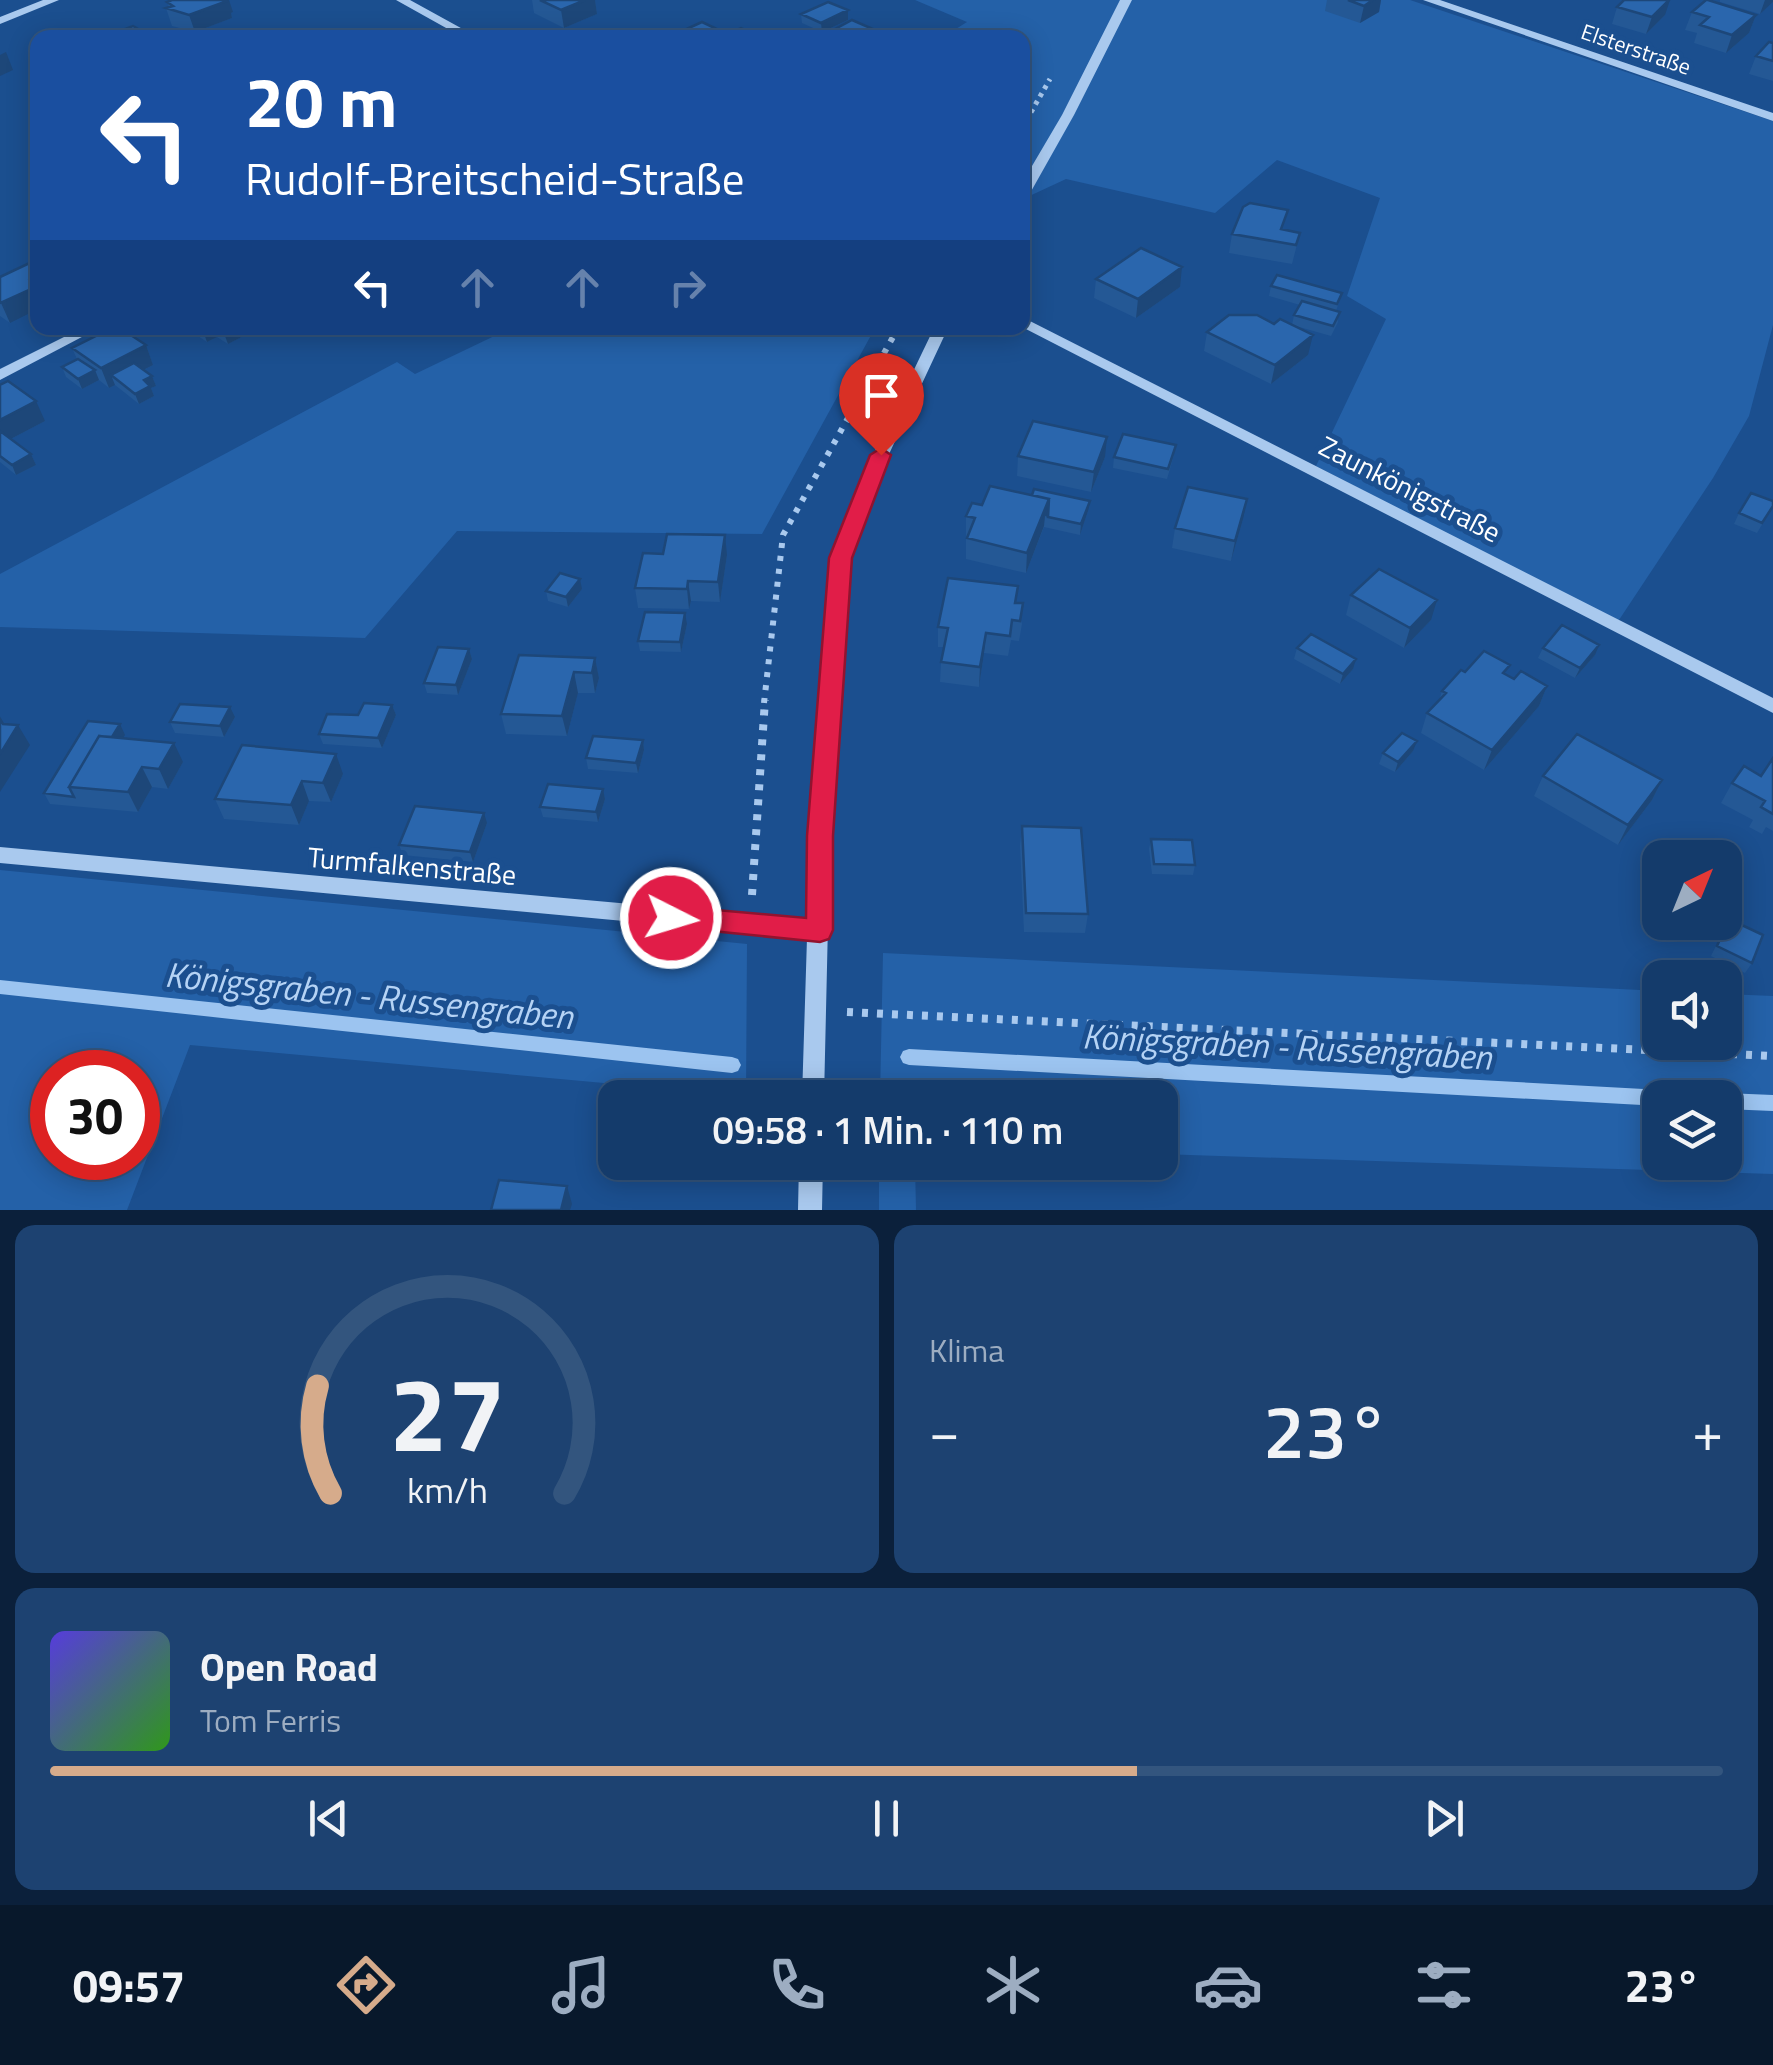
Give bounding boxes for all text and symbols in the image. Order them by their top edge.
street label: Elsterstraße [1576,14,1696,84]
text: 20 m [245,48,398,154]
icon: left [80,70,210,200]
text: Rudolf-Breitscheid-Straße [245,144,744,212]
icon: left [345,260,400,315]
icon: ahead [450,260,505,315]
icon: ahead [555,260,610,315]
icon: right [660,260,715,315]
pin [839,353,924,456]
icon: arrive [854,368,909,423]
street label: Zaunkönigstraße [1312,424,1509,553]
street label: Turmfalkenstraße [306,835,518,896]
north arrow [1642,840,1742,940]
map controls [1642,840,1742,1180]
position arrow [619,866,723,970]
water label: Königsgraben - Russengraben [163,947,577,1043]
button: sound [1642,960,1742,1060]
water label: Königsgraben - Russengraben [1081,1008,1495,1084]
speed limit sign: 30 [30,1050,160,1180]
button: layers [1642,1080,1742,1180]
text: 09:58 · 1 Min. · 110 m [713,1101,1063,1159]
text: Klima [929,1326,1004,1374]
text: 27 [389,1333,505,1491]
text: 23° [1263,1373,1389,1487]
text: − [929,1389,960,1472]
text: + [1692,1389,1723,1472]
text: km/h [407,1462,487,1517]
text: Open Road [200,1638,378,1696]
text: Tom Ferris [200,1696,341,1744]
icon: previous [301,1791,356,1846]
icon: pause [859,1791,914,1846]
icon: next [1417,1791,1472,1846]
icon: directions [331,1950,401,2020]
icon: music [546,1950,616,2020]
icon: phone [762,1950,832,2020]
icon: climate [978,1950,1048,2020]
icon: car [1193,1950,1263,2020]
icon: filters [1409,1950,1479,2020]
text: 09:57 [73,1951,185,2019]
text: 23° [1625,1951,1700,2019]

